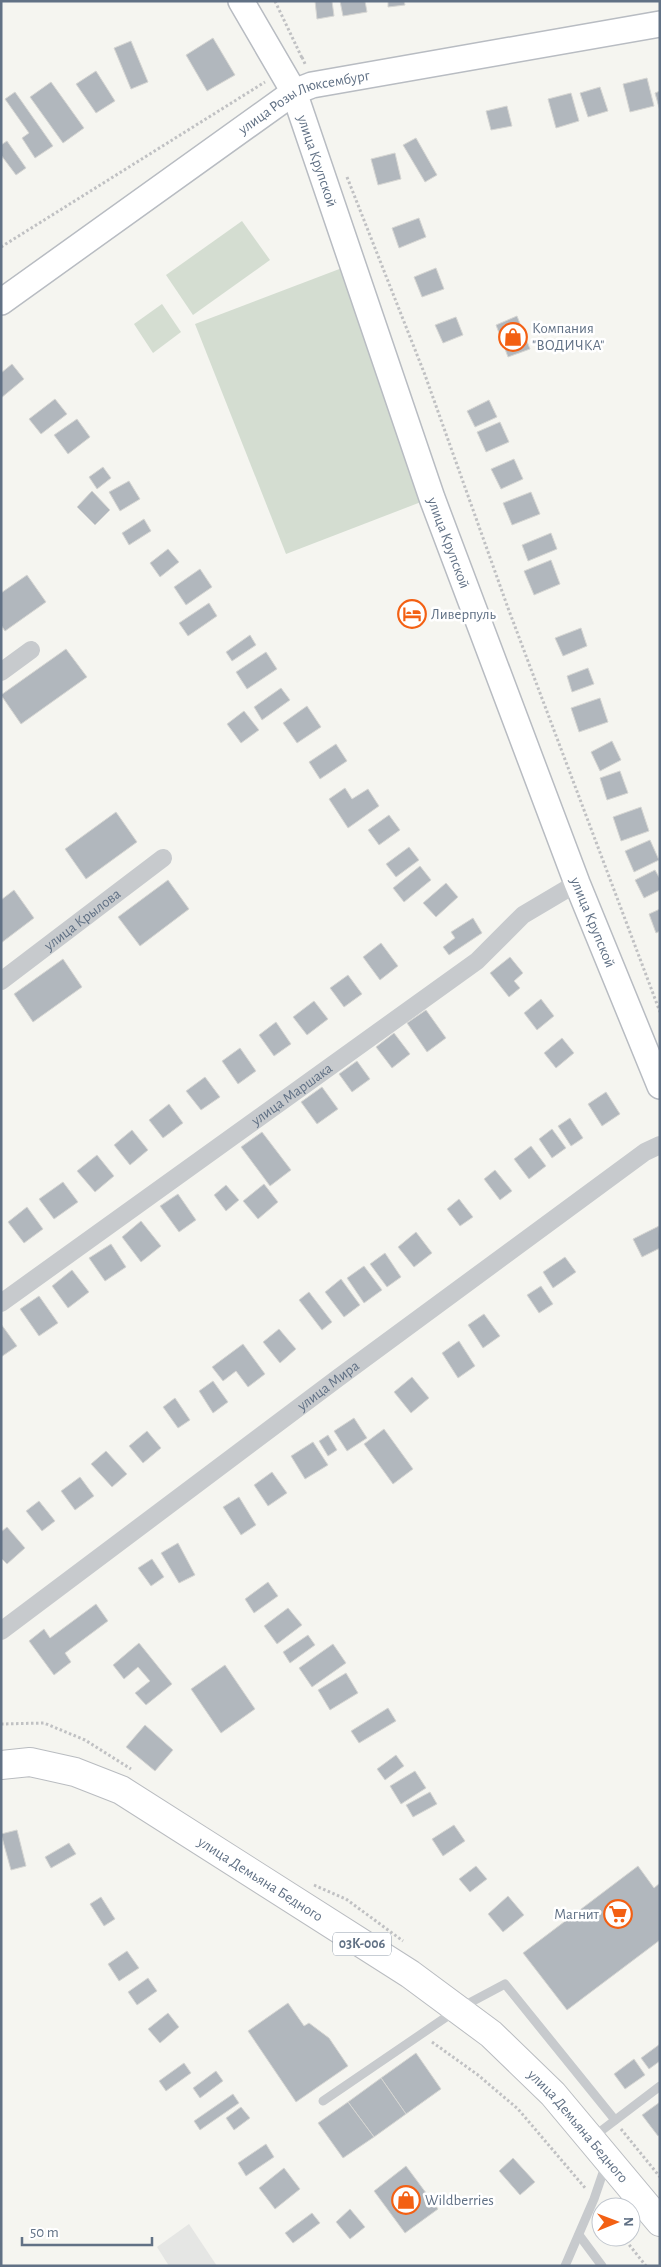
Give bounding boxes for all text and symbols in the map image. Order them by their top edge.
street label: улица Розы Люксембург [235,67,372,137]
street label: улица Крупской [295,112,340,209]
place label: Компания "ВОДИЧКА" [532,321,605,353]
shop icon: Компания "ВОДИЧКА" [498,322,528,352]
street label: улица Крупской [425,494,473,590]
hotel icon: Ливерпуль [397,599,427,629]
place label: Ливерпуль [431,607,496,622]
street label: улица Крупской [568,874,618,970]
street label: улица Крылова [40,886,123,954]
street label: улица Маршака [248,1060,335,1129]
street label: улица Мира [294,1358,362,1414]
street label: улица Демьяна Бедного [195,1833,326,1924]
supermarket icon: Магнит [603,1899,633,1929]
place label: Магнит [554,1907,600,1922]
road number: 03К-006 [333,1932,391,1956]
street label: улица Демьяна Бедного [524,2066,631,2185]
shop icon: Wildberries [391,2185,421,2215]
place label: Wildberries [425,2193,494,2208]
north arrow [591,2197,641,2247]
scale bar [22,2214,152,2246]
text: N [621,2217,635,2227]
text: 50 m [30,2225,59,2240]

